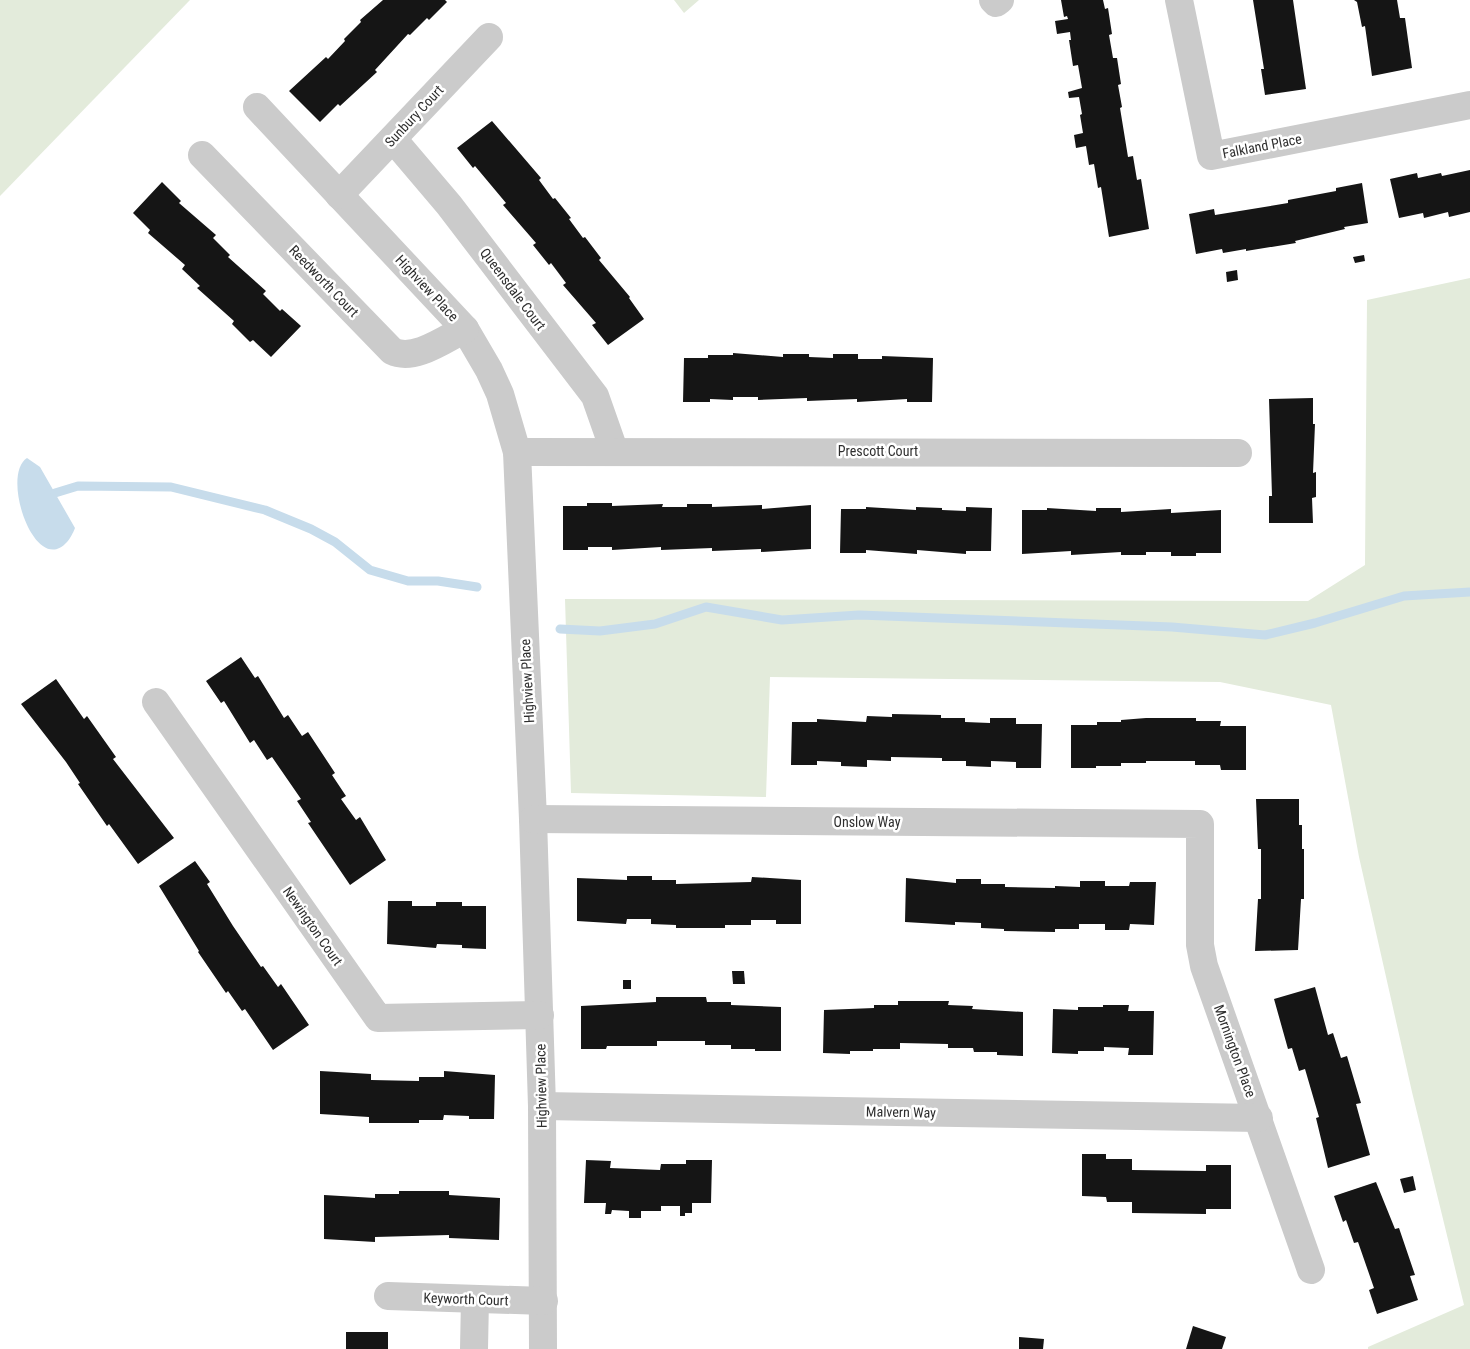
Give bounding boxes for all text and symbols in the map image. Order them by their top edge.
street label: Sunbury Court [381,82,447,150]
street label: Falkland Place [1221,130,1303,162]
street label: Reedworth Court [286,242,362,320]
street label: Queensdale Court [477,245,549,333]
street label: Highview Place [392,252,462,325]
street label: Prescott Court [838,443,918,459]
street label: Highview Place [517,638,537,724]
street label: Onslow Way [833,814,901,830]
street label: Newington Court [280,883,346,969]
street label: Mornington Place [1211,1003,1259,1100]
street label: Highview Place [532,1043,550,1128]
street label: Malvern Way [866,1103,936,1121]
street label: Keyworth Court [423,1290,509,1308]

